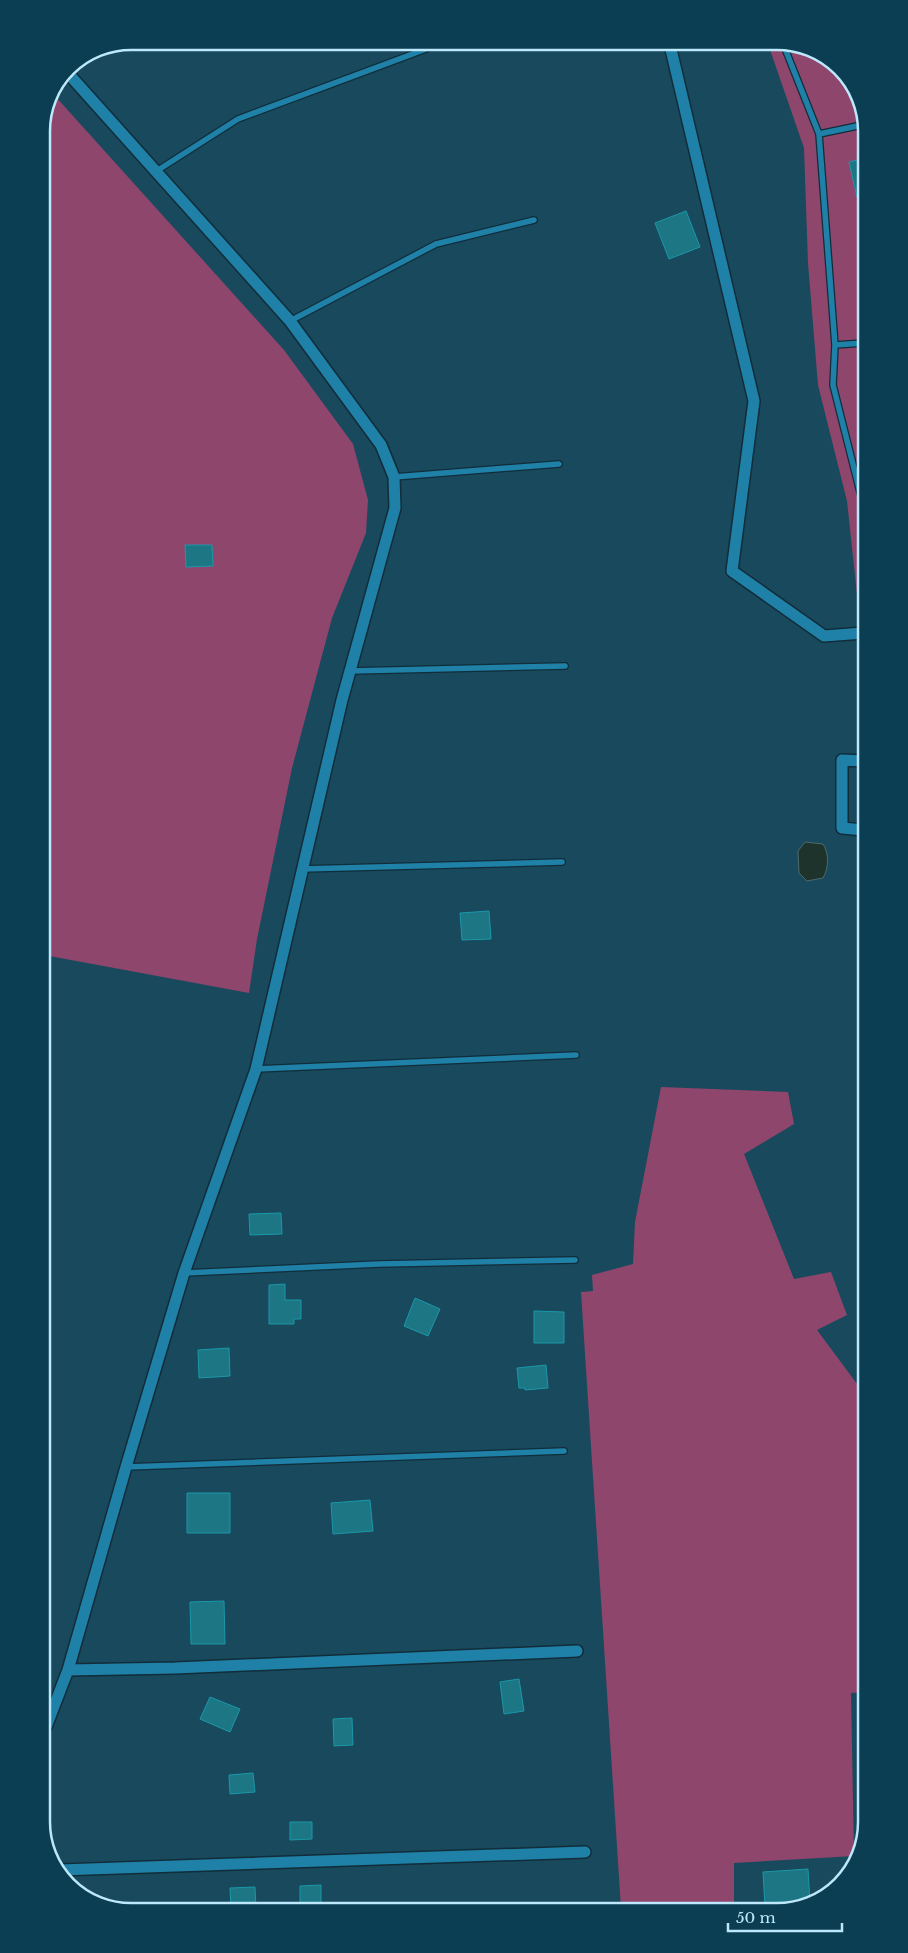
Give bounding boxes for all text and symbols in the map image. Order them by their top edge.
scale bar [728,1900,842,1932]
text: 50 m [736,1908,776,1927]

